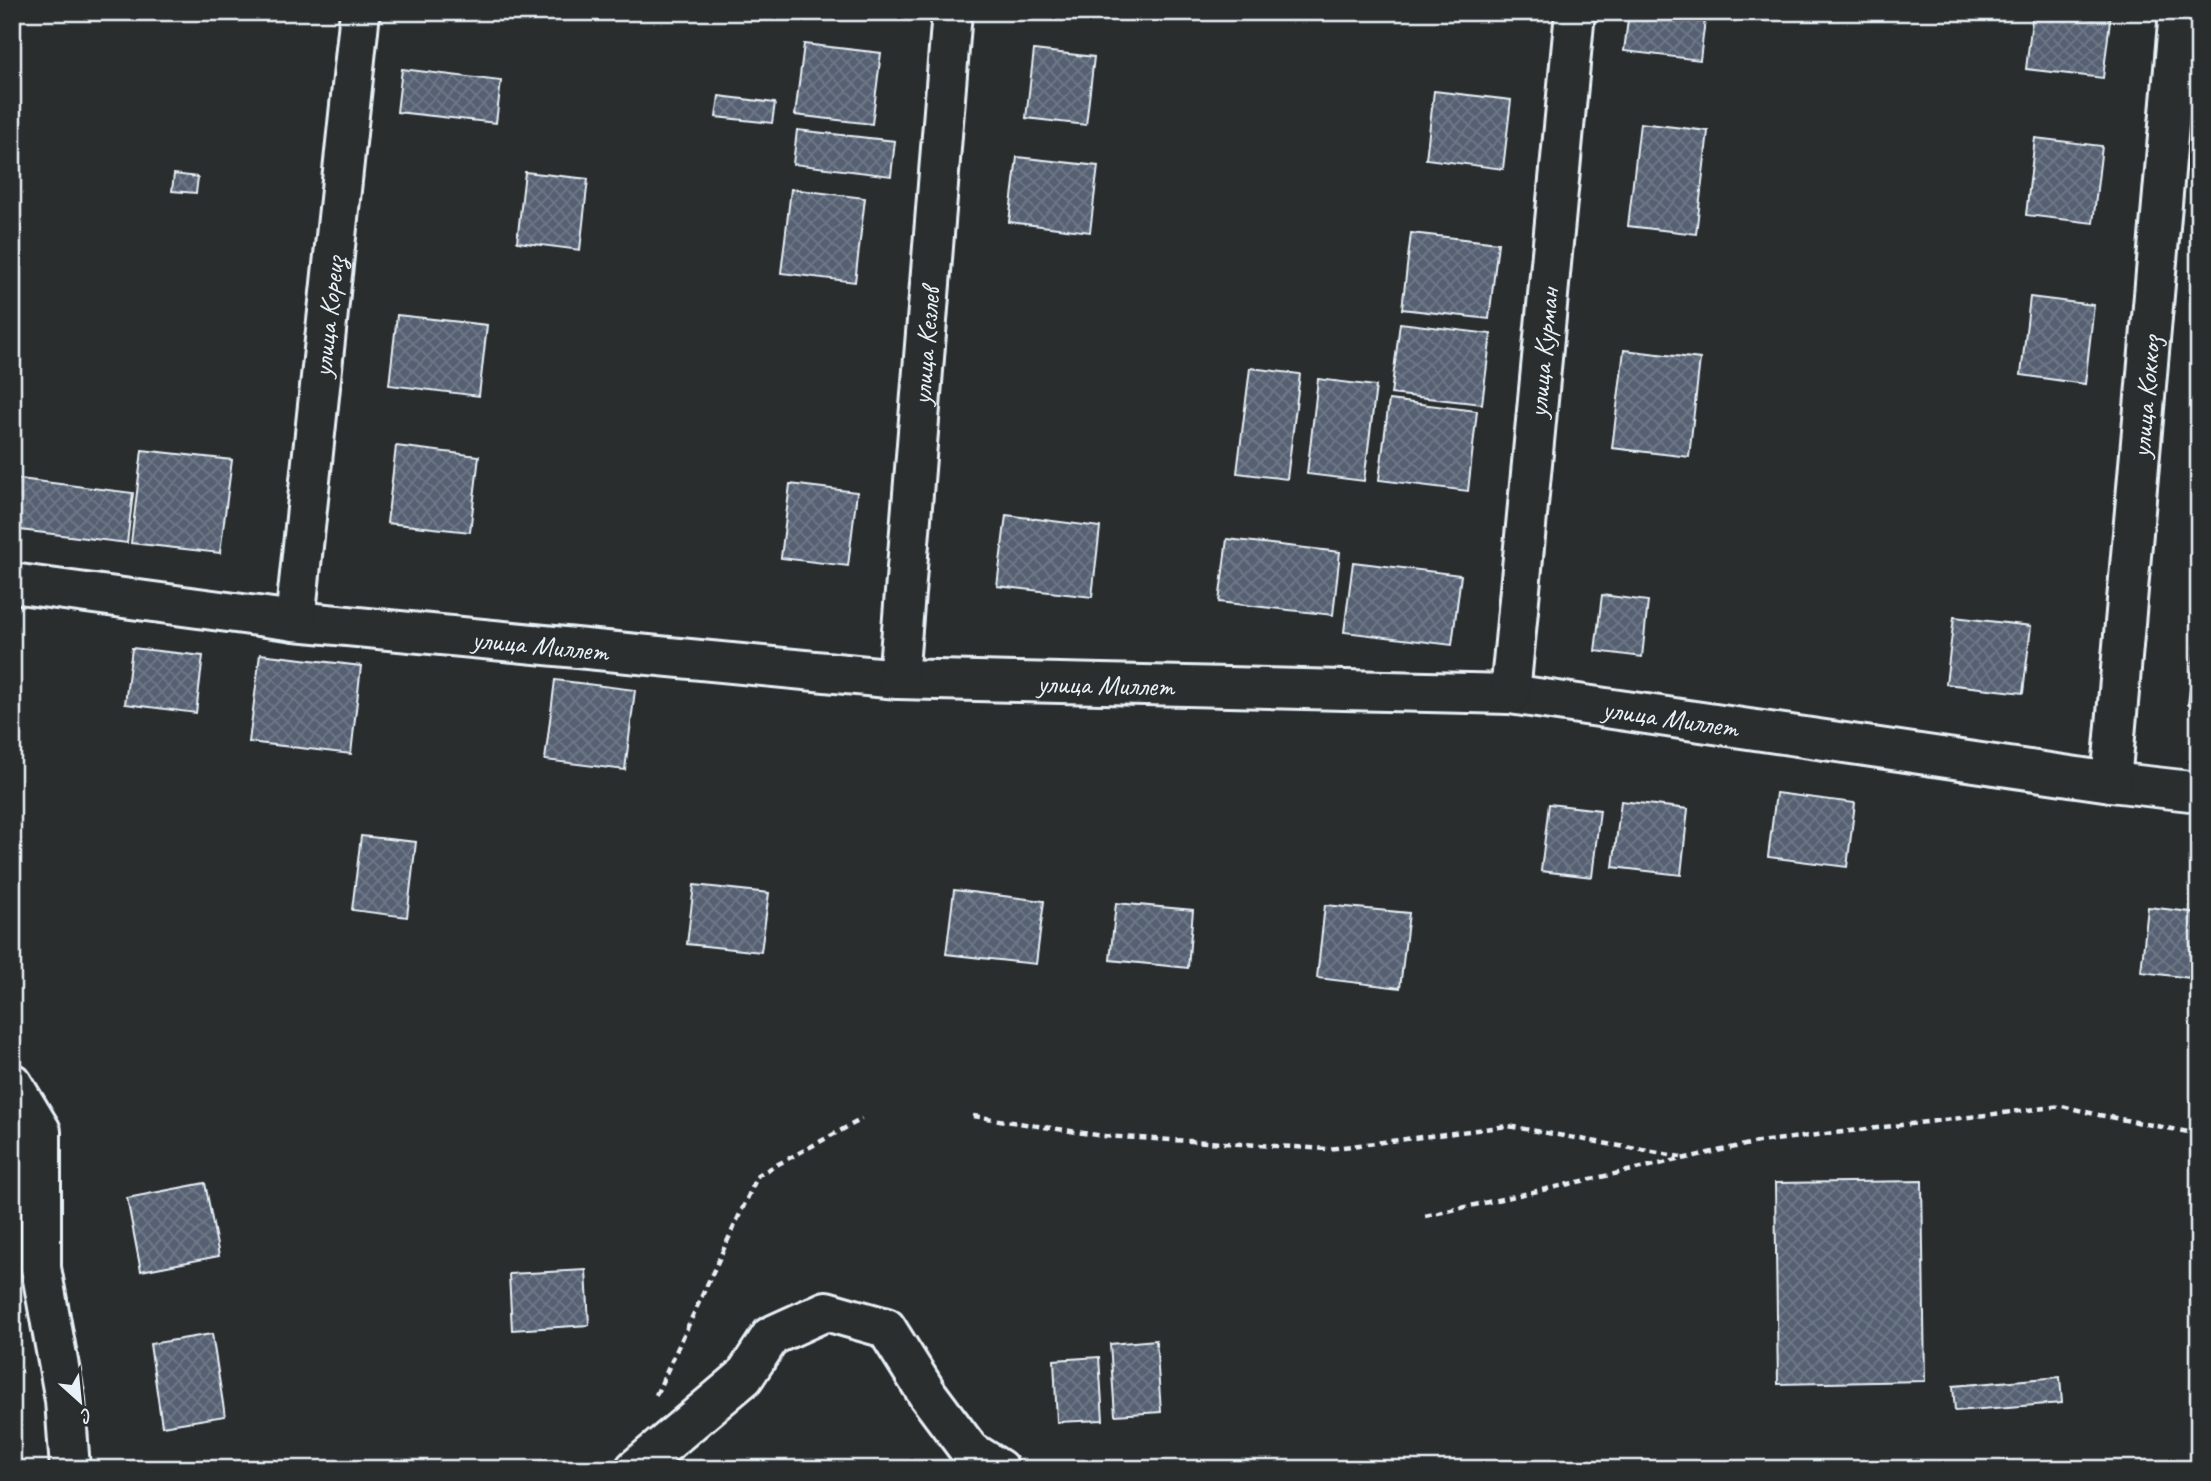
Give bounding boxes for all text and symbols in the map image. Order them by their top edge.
street label: улица Кореиз [303,253,353,380]
street label: улица Кезлев [903,281,948,408]
street label: улица Курман [1519,284,1566,421]
street label: улица Коккоз [2122,332,2168,461]
street label: улица Миллет [469,620,612,669]
street label: улица Миллет [1035,665,1176,703]
street label: улица Миллет [1599,690,1743,745]
north arrow [46,1366,116,1436]
text: С [75,1402,97,1429]

